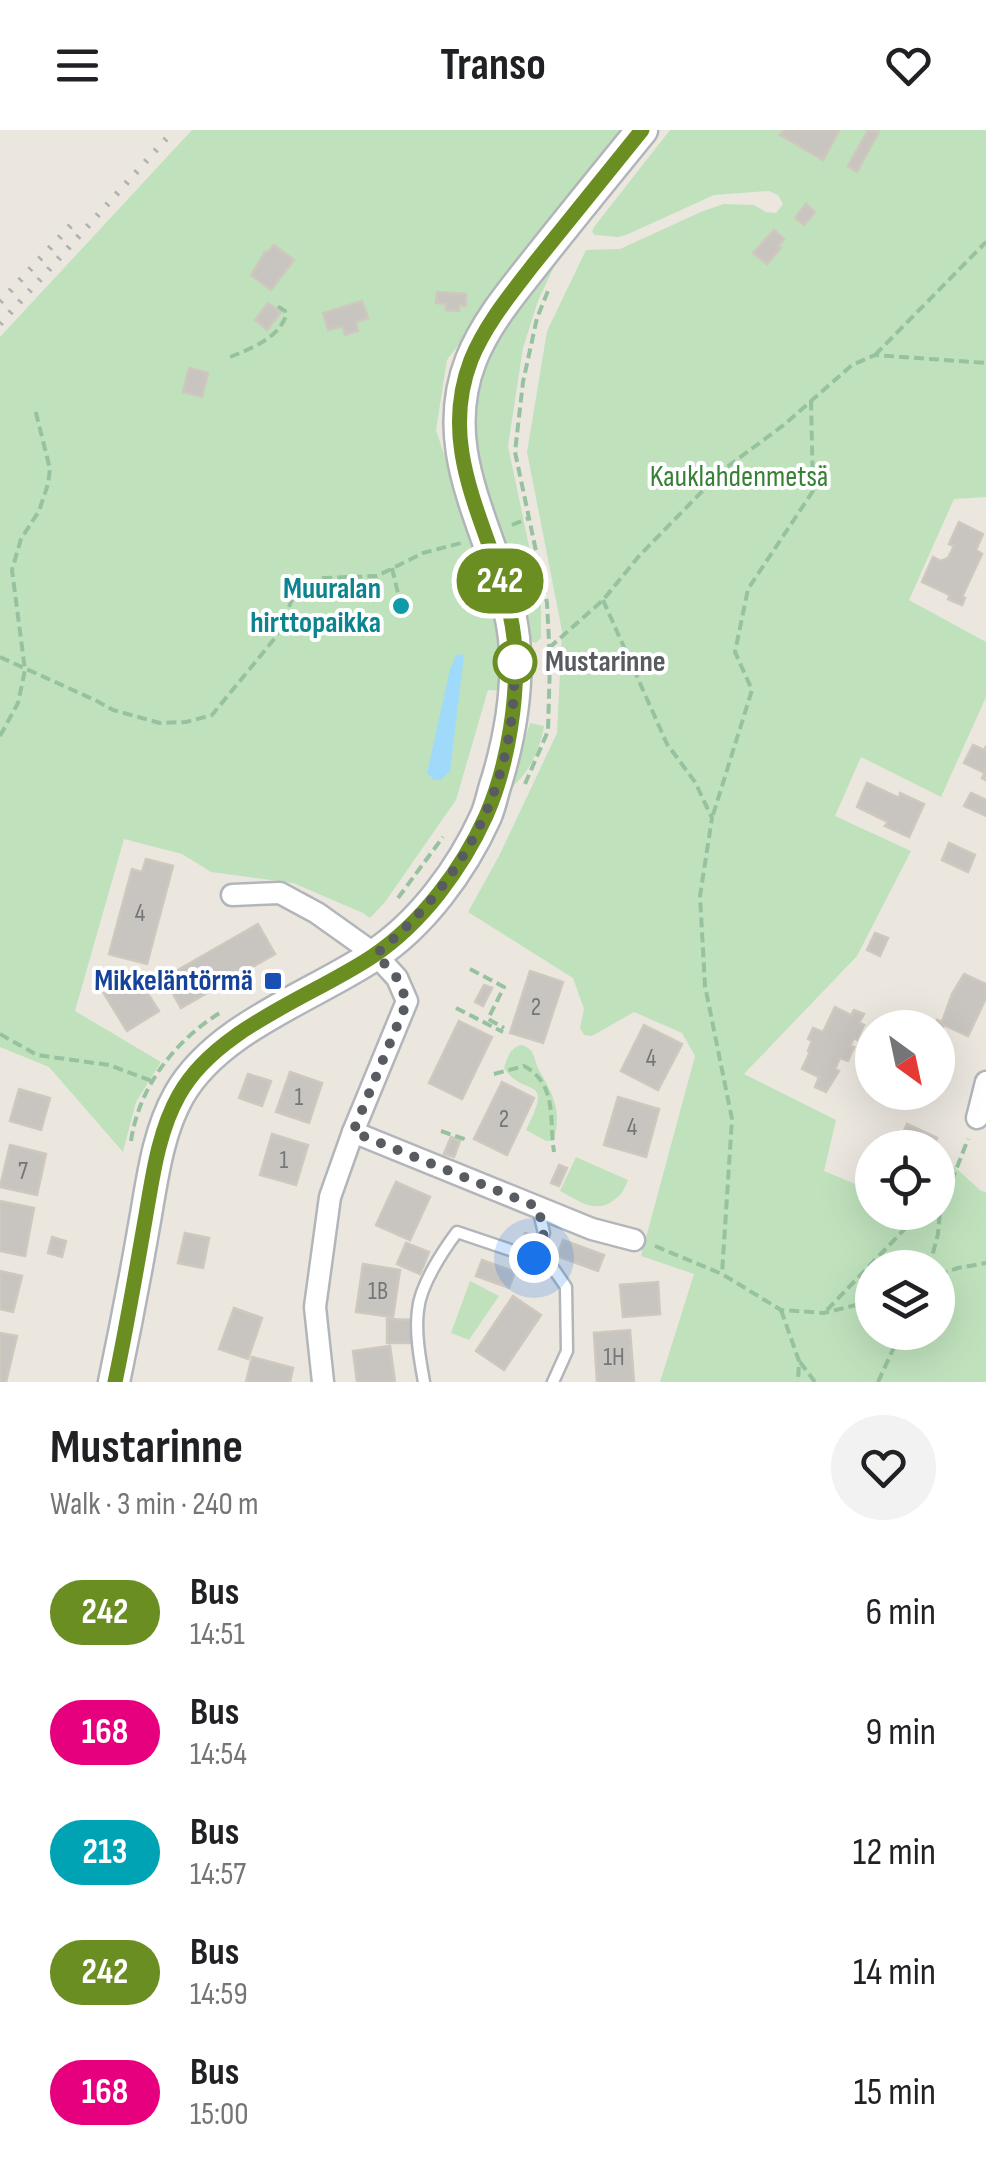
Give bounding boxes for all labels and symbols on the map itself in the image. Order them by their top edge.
park label: Kauklahdenmetsä [650,459,828,495]
line badge: 242 [442,548,558,614]
place label: Muuralan hirttopaikka [250,571,381,641]
marker: Muuralan hirttopaikka [390,595,412,617]
marker: Mustarinne [494,641,536,683]
place label: Mustarinne [545,644,666,680]
house number: 4 [135,898,145,929]
place label: Mikkeläntörmä [94,963,253,999]
marker: Mikkeläntörmä [262,970,284,992]
house number: 2 [531,992,541,1023]
north arrow [855,1010,955,1110]
house number: 4 [646,1043,656,1074]
house number: 1 [295,1082,304,1113]
house number: 2 [499,1104,509,1135]
house number: 4 [627,1112,637,1143]
house number: 1 [280,1145,289,1176]
house number: 7 [18,1156,28,1187]
your location [509,1233,559,1283]
house number: 1B [368,1276,388,1307]
house number: 1H [603,1342,625,1373]

